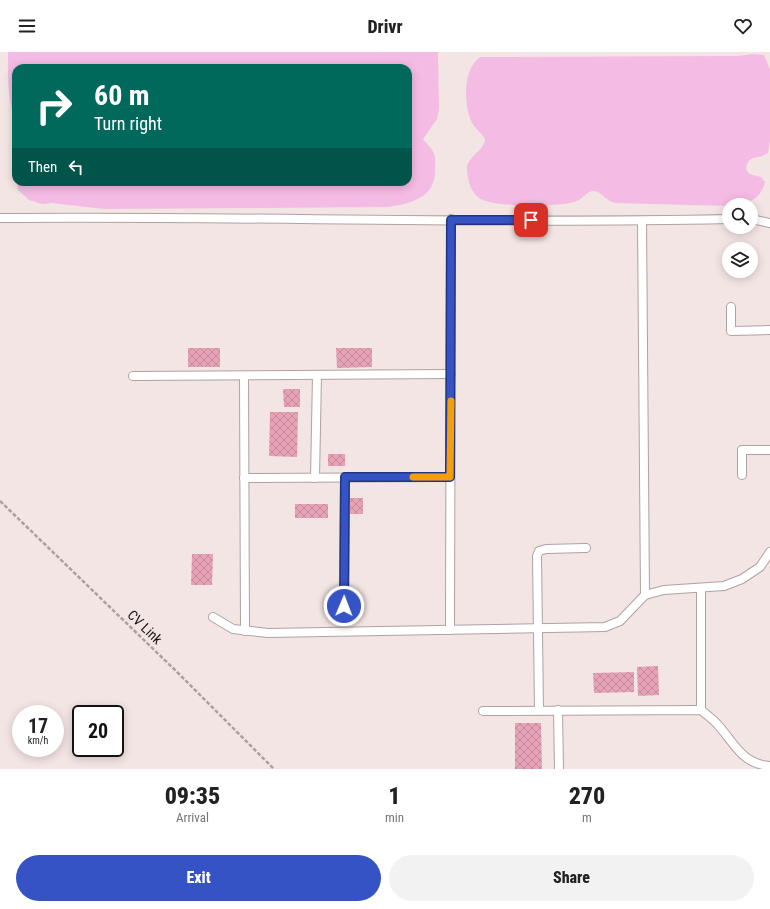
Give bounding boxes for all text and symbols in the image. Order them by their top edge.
icon: menu [16,15,38,37]
icon: heart [732,15,754,37]
text: Drivr [367,16,403,37]
text: 60 m [94,79,150,112]
icon: right [28,80,80,132]
text: Turn right [94,113,162,134]
icon: left [65,156,87,178]
text: Then [28,158,57,176]
map controls [722,198,758,278]
button: search [722,198,758,234]
pin [514,203,548,237]
icon: arrive [520,209,542,231]
button: layers [722,242,758,278]
position arrow [323,585,365,627]
street label: CV Link [124,607,166,648]
speed limit sign: 20 [72,705,124,757]
text: 17 [28,714,48,738]
text: km/h [28,735,48,746]
text: 09:35 [165,782,220,810]
text: 1 [388,782,401,810]
text: 270 [569,782,605,810]
text: Arrival [176,810,209,825]
text: min [385,810,404,825]
text: m [582,810,592,825]
button: Exit [16,855,381,901]
button: Share [389,855,754,901]

